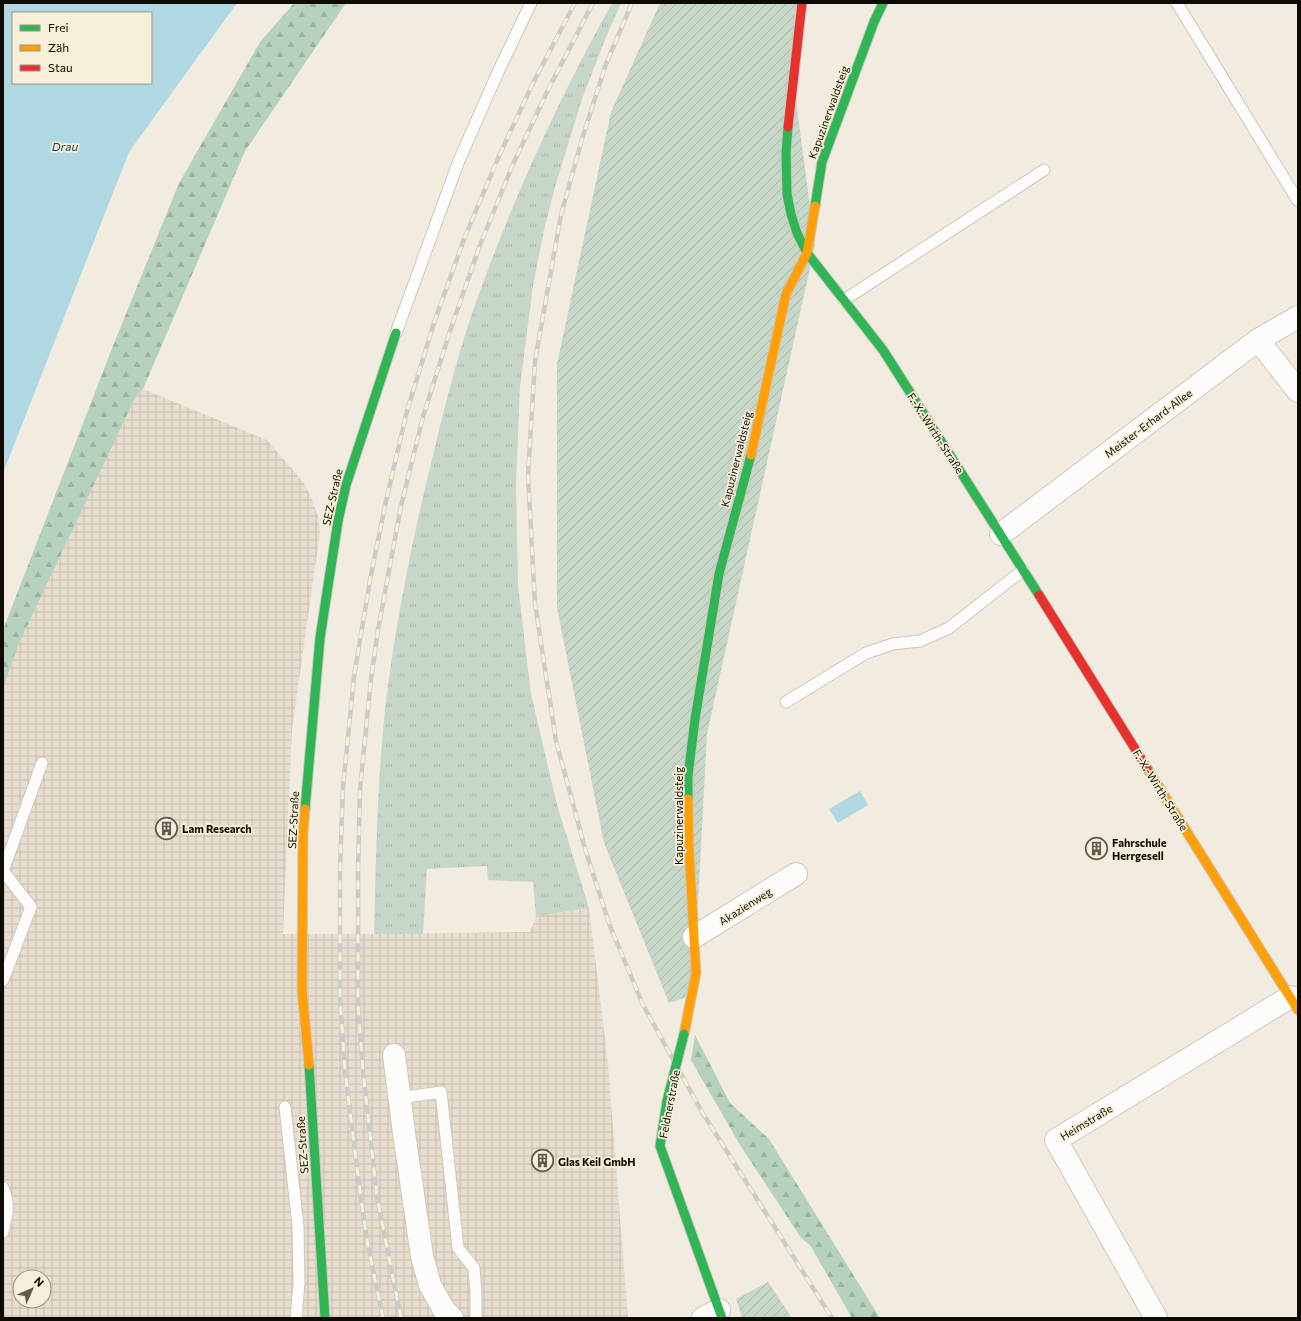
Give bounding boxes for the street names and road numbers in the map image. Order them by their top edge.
street label: Kapuzinerwaldsteig [805,64,851,160]
street label: Meister-Erhard-Allee [1102,386,1194,460]
street label: F.-X.-Wirth-Straße [905,390,967,476]
street label: Kapuzinerwaldsteig [718,410,754,508]
street label: SEZ-Straße [319,467,345,527]
street label: F.-X.-Wirth-Straße [1131,747,1191,833]
street label: Kapuzinerwaldsteig [672,767,685,865]
street label: SEZ-Straße [285,791,301,849]
street label: Akazienweg [716,885,774,927]
street label: Feldnerstraße [656,1069,682,1139]
street label: Heimstraße [1058,1101,1115,1143]
street label: SEZ-Straße [293,1116,311,1174]

